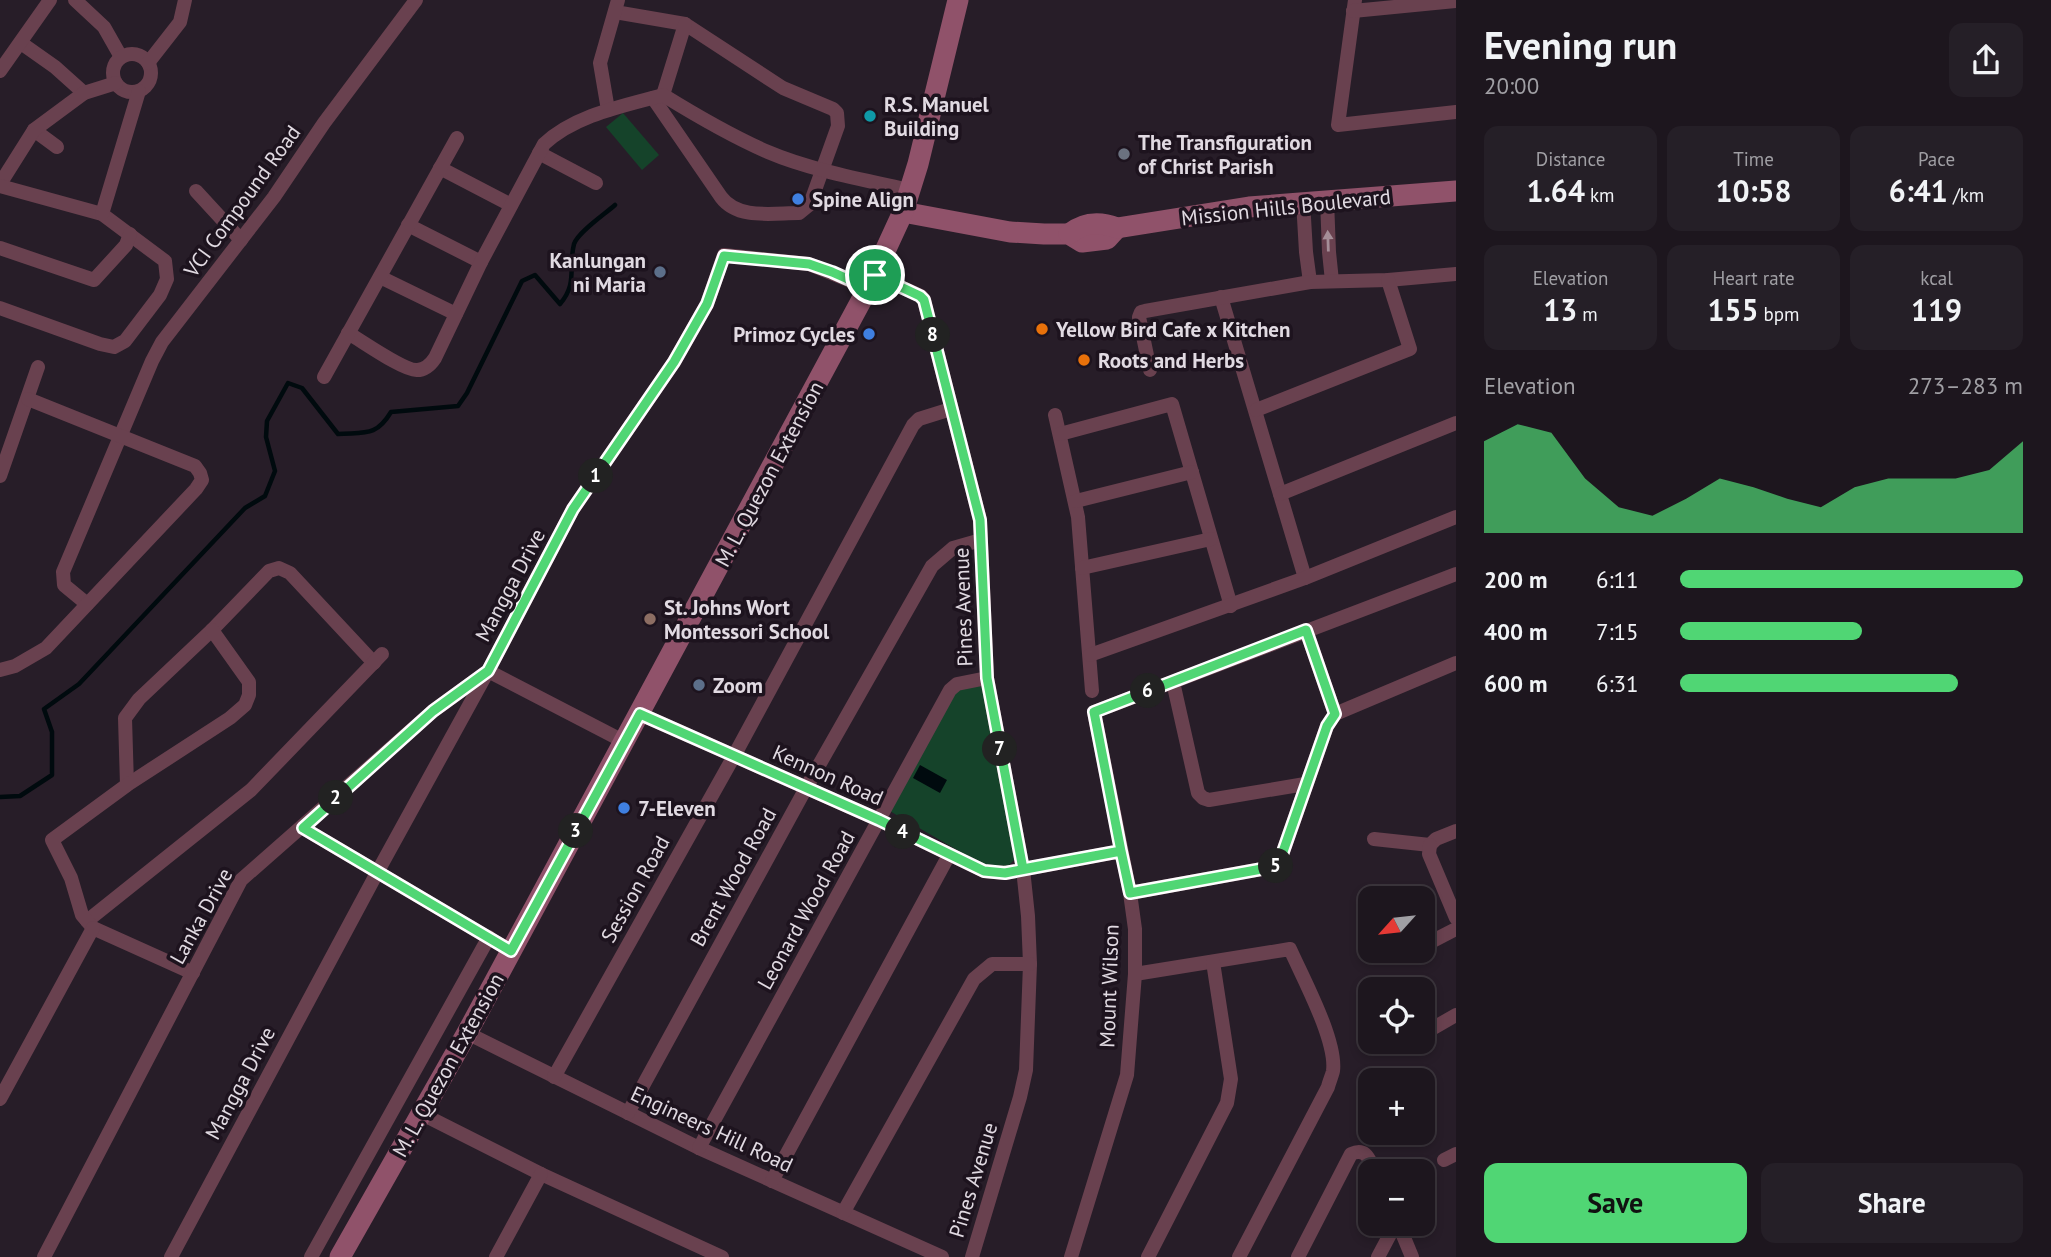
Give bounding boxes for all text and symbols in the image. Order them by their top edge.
text: Evening run [1484,20,1677,69]
button: share [1949,23,2023,97]
text: 20:00 [1484,71,1539,100]
place label: R.S. Manuel Building [884,91,990,142]
marker: R.S. Manuel Building [862,108,878,124]
street label: VCI Compound Road [177,120,306,283]
place label: The Transfiguration of Christ Parish [1138,129,1312,180]
marker: The Transfiguration of Christ Parish [1116,146,1132,162]
text: Distance [1536,147,1605,171]
text: Time [1733,147,1774,171]
text: Pace [1918,147,1955,171]
text: 1.64 [1526,171,1585,210]
text: 10:58 [1715,171,1792,210]
text: 6:41 [1889,171,1948,210]
street label: Mission Hills Boulevard [1180,183,1392,231]
text: km [1585,183,1615,207]
text: /km [1948,183,1984,207]
place label: Spine Align [812,186,914,213]
marker: Spine Align [790,191,806,207]
one-way arrow [1323,229,1334,251]
pin [845,245,905,305]
place label: Kanlungan ni Maria [550,247,646,298]
icon: arrive [856,256,894,294]
marker: Kanlungan ni Maria [652,264,668,280]
text: Elevation [1533,266,1608,290]
text: Heart rate [1712,266,1795,290]
text: kcal [1920,266,1953,290]
text: 13 [1543,290,1577,329]
text: 155 [1707,290,1758,329]
text: 119 [1911,290,1962,329]
text: m [1577,302,1598,326]
text: bpm [1758,302,1800,326]
place label: Yellow Bird Cafe x Kitchen [1055,316,1291,343]
pin: 8 [916,318,950,352]
place label: Primoz Cycles [733,321,855,348]
marker: Yellow Bird Cafe x Kitchen [1034,321,1050,337]
text: 8 [927,322,938,346]
marker: Primoz Cycles [861,326,877,342]
place label: Roots and Herbs [1098,347,1244,374]
marker: Roots and Herbs [1076,352,1092,368]
text: Elevation [1484,371,1576,400]
text: 273–283 m [1908,371,2023,400]
street label: M. L. Quezon Extension [709,377,829,571]
pin: 1 [578,458,614,494]
text: 1 [590,463,601,487]
street label: Mangga Drive [469,524,551,646]
street label: Pines Avenue [947,547,979,667]
text: 200 m [1484,565,1547,594]
text: 6:11 [1596,565,1639,594]
place label: St. Johns Wort Montessori School [664,594,830,645]
marker: St. Johns Wort Montessori School [642,611,658,627]
text: 400 m [1484,617,1547,646]
text: 7:15 [1596,617,1639,646]
text: 600 m [1484,669,1547,698]
text: 6:31 [1596,669,1639,698]
place label: Zoom [713,672,763,699]
pin: 6 [1130,674,1166,708]
marker: Zoom [691,677,707,693]
text: 6 [1142,678,1153,702]
pin: 7 [982,732,1018,766]
text: 7 [994,736,1005,760]
street label: Kennon Road [768,739,888,811]
pin: 2 [318,780,354,816]
text: 2 [330,785,341,809]
place label: 7-Eleven [638,795,716,822]
marker: 7-Eleven [616,800,632,816]
street label: Brent Wood Road [684,803,782,951]
pin: 3 [558,814,594,848]
pin: 4 [886,814,920,850]
text: 3 [570,818,581,842]
text: 4 [897,819,908,843]
street label: Leonard Wood Road [751,826,861,994]
street label: Session Road [595,831,675,947]
pin: 5 [1258,848,1294,884]
text: 5 [1270,853,1281,877]
street label: Lanka Drive [164,863,238,969]
north arrow [1358,886,1435,962]
map controls [1358,886,1435,1236]
street label: Mount Wilson [1093,924,1125,1048]
street label: M. L. Quezon Extension [386,968,510,1162]
button: locate [1358,977,1435,1054]
street label: Mangga Drive [199,1022,281,1144]
button: + [1358,1068,1435,1145]
street label: Engineers Hill Road [627,1080,797,1178]
street label: Pines Avenue [943,1119,1003,1241]
button: − [1358,1159,1435,1236]
button: Save [1484,1163,1747,1243]
button: Share [1761,1163,2023,1243]

